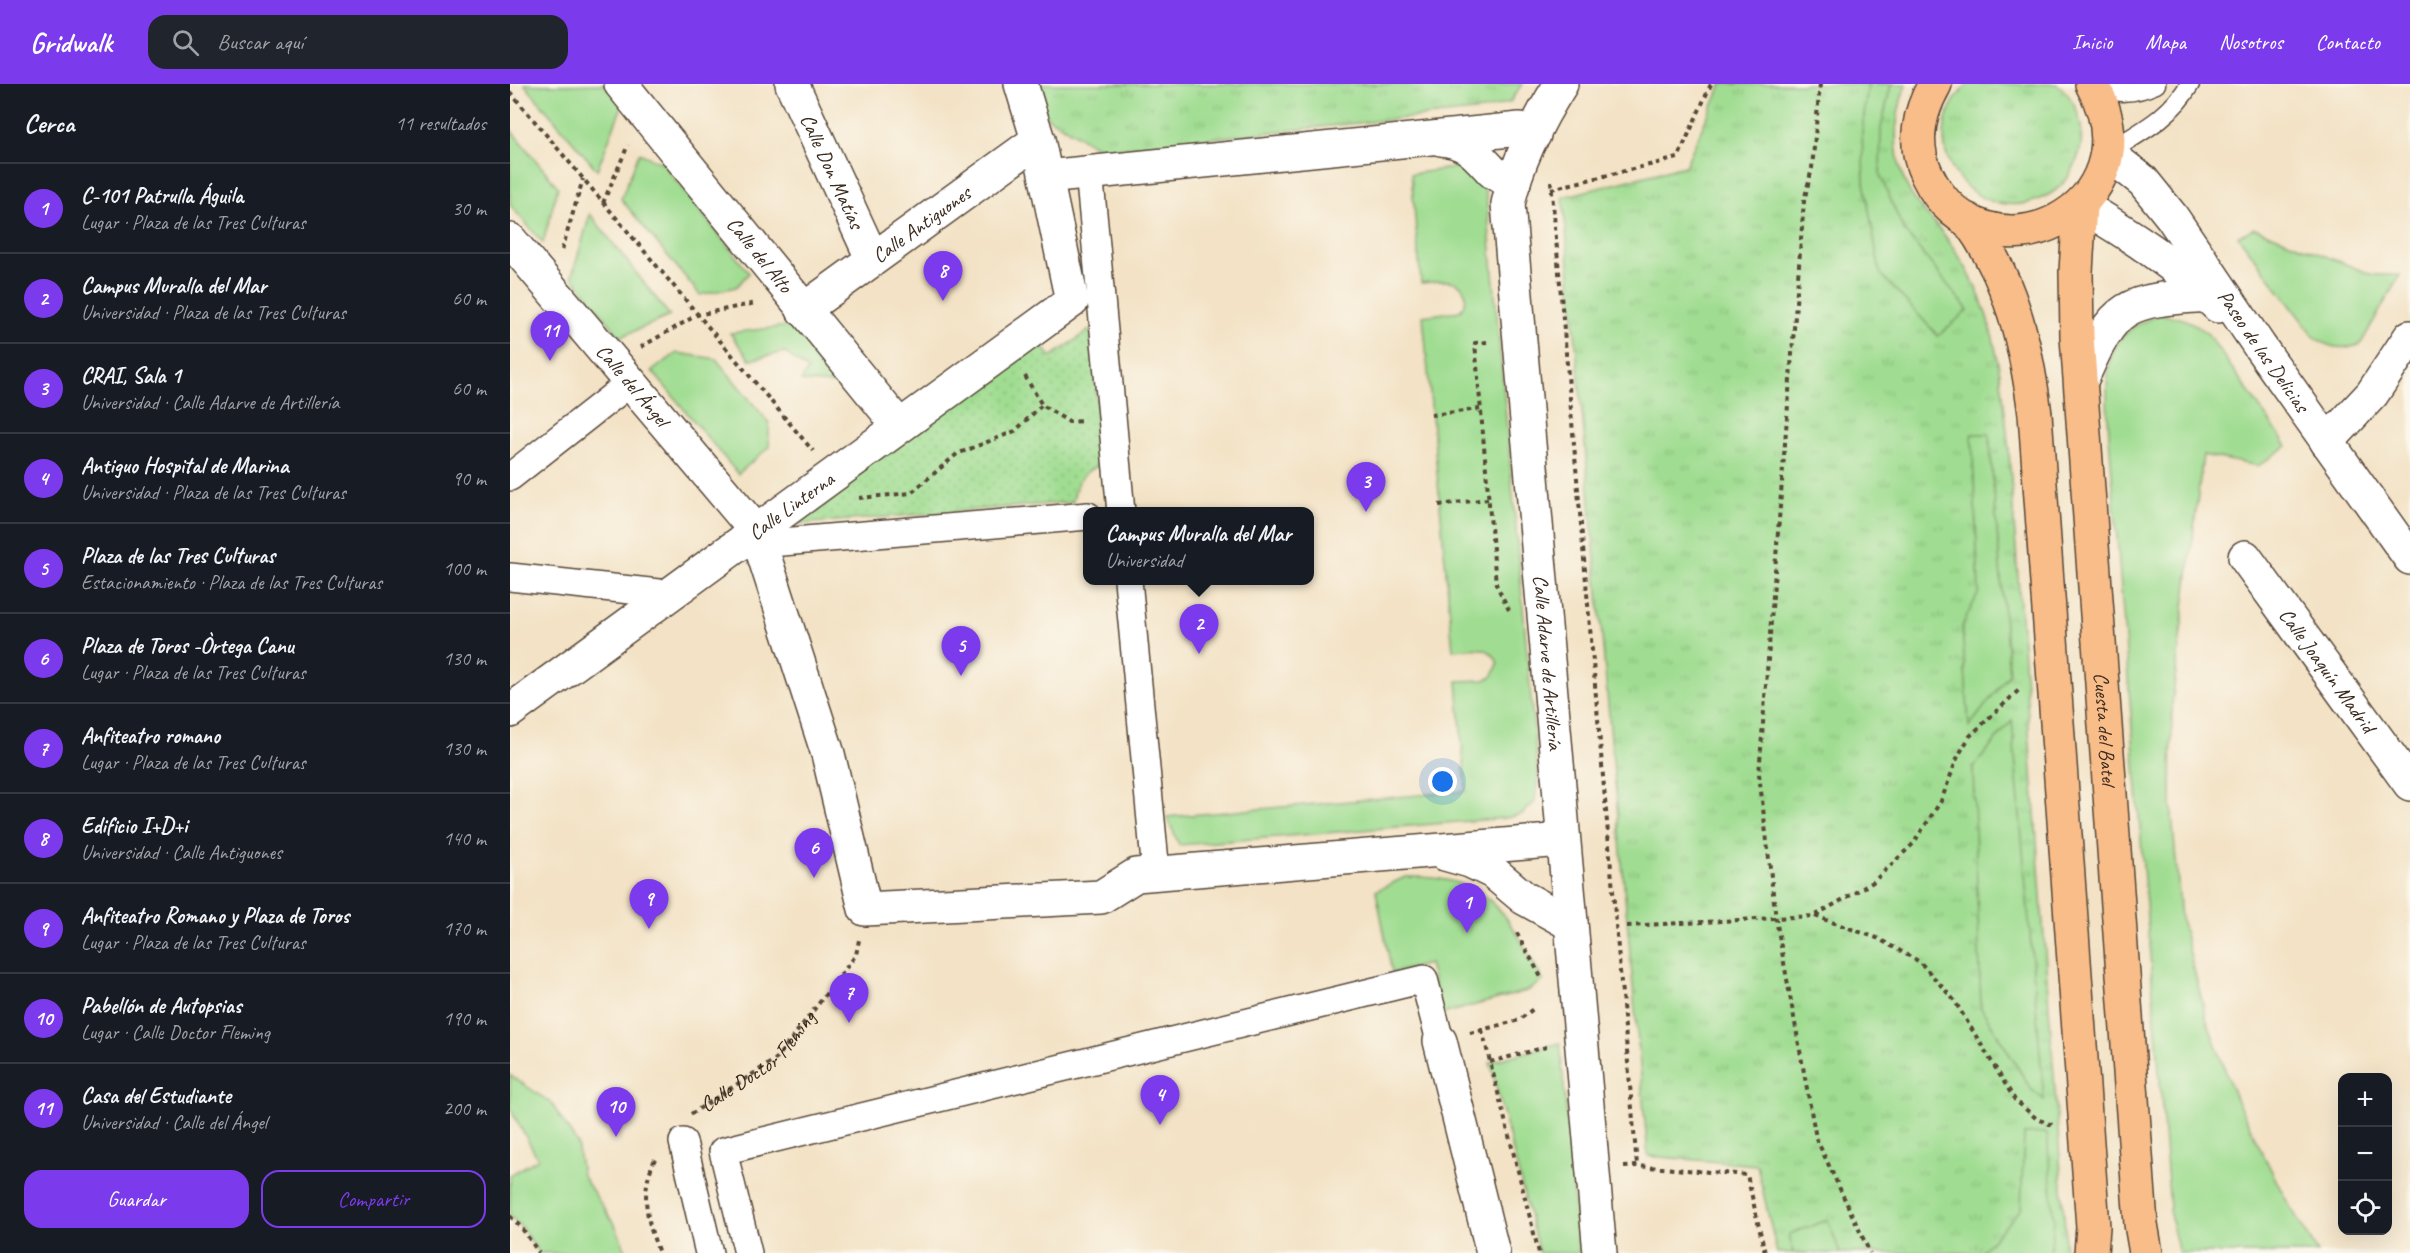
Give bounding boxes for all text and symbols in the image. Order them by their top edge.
search box [148,15,568,69]
text: Gridwalk [30,25,112,60]
icon: search [169,26,202,59]
text: Buscar aquí [217,28,303,56]
text: Inicio [2072,29,2112,55]
text: Mapa [2145,29,2186,55]
text: Nosotros [2219,29,2283,55]
text: Contacto [2316,29,2380,55]
text: Cerca [24,107,74,140]
street label: Calle Don Matías [794,110,871,235]
text: 11 resultados [395,111,486,136]
street label: Calle Antiguones [867,179,977,269]
text: C-101 Patrulla Águila [81,182,243,210]
text: 1 [39,196,48,221]
text: 30 m [452,196,486,221]
text: Lugar · Plaza de las Tres Culturas [81,210,306,235]
street label: Calle del Alto [721,211,799,299]
pin: 8 [924,252,962,301]
text: Campus Muralla del Mar [81,272,266,300]
street label: Paseo de las Delicias [2212,285,2316,419]
text: 2 [39,286,48,311]
text: 60 m [452,286,486,311]
text: Universidad · Plaza de las Tres Culturas [81,300,346,325]
pin: 11 [530,312,570,361]
street label: Calle del Ángel [591,339,677,434]
text: CRAI, Sala 1 [81,362,181,390]
text: 3 [39,376,48,401]
text: 60 m [452,376,486,401]
text: Universidad · Calle Adarve de Artillería [81,390,339,415]
text: Antiguo Hospital de Marina [81,452,289,480]
pin: 3 [1346,462,1386,512]
street label: Calle Linterna [743,465,840,546]
text: 4 [39,466,48,491]
text: 90 m [452,466,486,491]
text: Universidad · Plaza de las Tres Culturas [81,480,346,505]
popup [1083,507,1314,585]
text: Campus Muralla del Mar [1106,520,1291,548]
text: Plaza de las Tres Culturas [81,542,275,570]
text: Universidad [1106,548,1183,573]
text: 5 [39,556,48,581]
text: 100 m [443,556,486,581]
text: Estacionamiento · Plaza de las Tres Culturas [81,570,382,595]
street label: Calle Adarve de Artillería [1528,574,1569,753]
street label: Calle Joaquín Madrid [2273,603,2383,741]
pin: 2 [1180,604,1218,654]
pin: 5 [942,626,980,676]
text: Plaza de Toros -Òrtega Canu [81,632,294,660]
text: 6 [39,646,48,671]
text: 130 m [443,646,486,671]
text: Lugar · Plaza de las Tres Culturas [81,660,306,685]
street label: Cuesta del Batel [2088,672,2123,789]
text: Anfiteatro romano [81,722,220,750]
text: 7 [39,736,48,761]
text: 130 m [443,736,486,761]
text: Lugar · Plaza de las Tres Culturas [81,750,306,775]
your location [1428,767,1457,796]
text: Edificio I+D+i [81,812,187,840]
text: 8 [39,826,48,851]
text: 140 m [443,826,486,851]
pin: 6 [794,828,834,878]
text: Universidad · Calle Antiguones [81,840,282,865]
pin: 9 [630,880,668,929]
pin: 1 [1448,884,1486,933]
text: Anfiteatro Romano y Plaza de Toros [81,902,349,930]
text: 9 [39,916,48,941]
text: 170 m [443,916,486,941]
text: Lugar · Plaza de las Tres Culturas [81,930,306,955]
pin: 7 [830,974,868,1023]
text: Pabellón de Autopsias [81,992,242,1020]
street label: Calle Doctor Fleming [695,1004,822,1118]
text: 10 [35,1006,53,1031]
text: 190 m [443,1006,486,1031]
text: Lugar · Calle Doctor Fleming [81,1020,270,1045]
map controls [2338,1073,2392,1235]
button: + [2338,1073,2392,1127]
pin: 4 [1140,1076,1180,1125]
text: Casa del Estudiante [81,1082,231,1110]
pin: 10 [596,1088,636,1137]
text: 11 [35,1096,53,1121]
text: 200 m [443,1096,486,1121]
text: Universidad · Calle del Ángel [81,1110,267,1135]
button: − [2338,1127,2392,1181]
button: Guardar [24,1170,249,1228]
button: Compartir [261,1170,486,1228]
button: locate [2338,1181,2392,1235]

